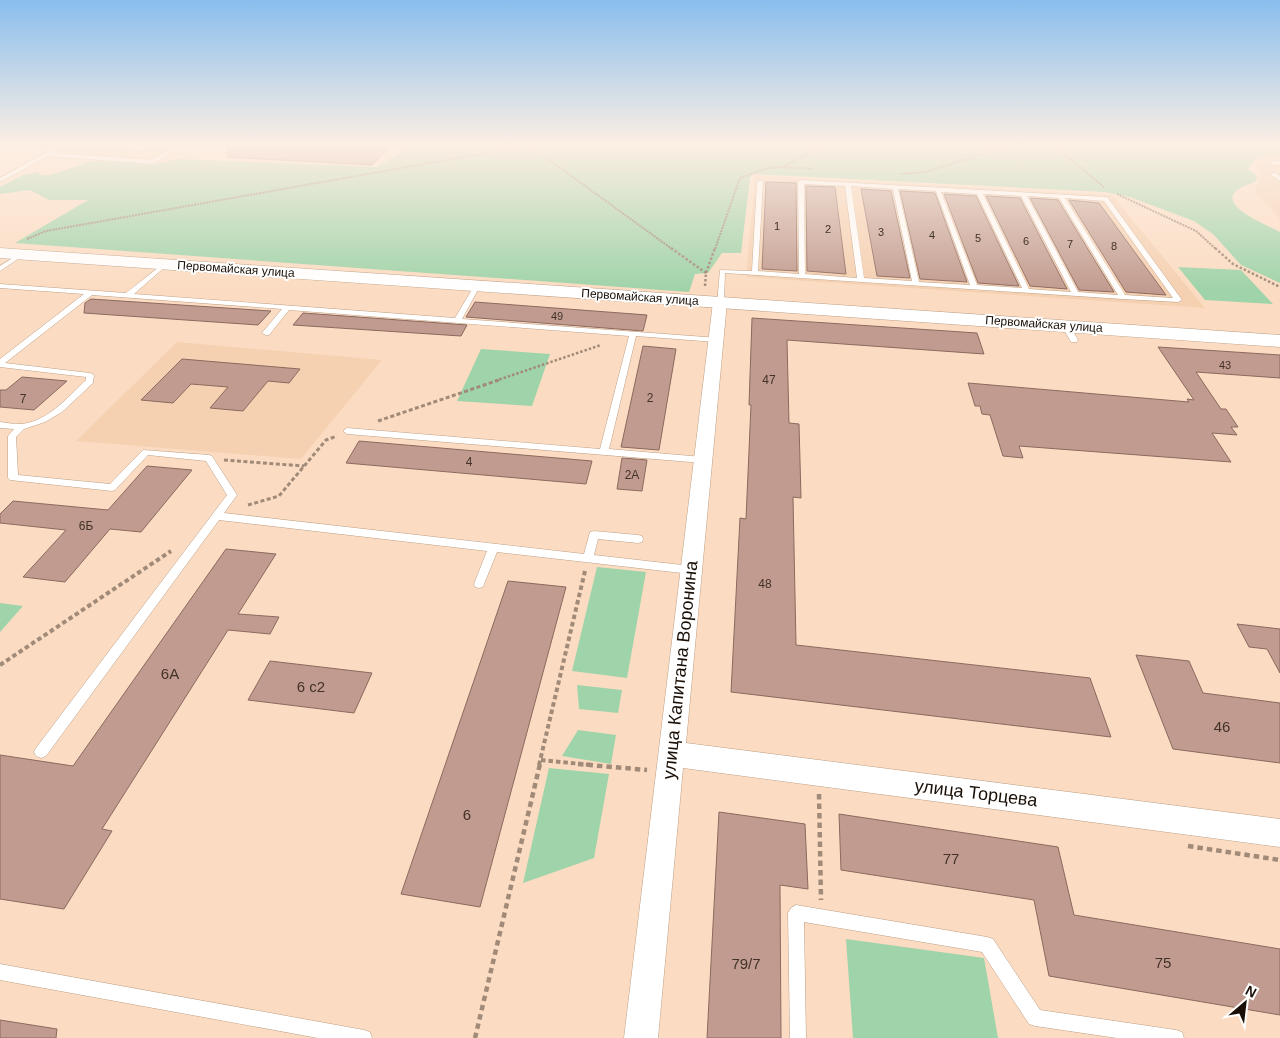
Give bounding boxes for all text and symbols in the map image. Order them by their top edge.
house number: 1 [774,220,780,232]
house number: 2 [825,223,831,235]
house number: 3 [878,226,884,238]
house number: 4 [929,229,935,241]
house number: 5 [975,232,981,244]
house number: 6 [1023,235,1029,247]
house number: 7 [1067,238,1073,250]
house number: 8 [1111,240,1117,252]
street label: Первомайская улица [177,258,295,280]
street label: Первомайская улица [581,286,699,308]
house number: 49 [551,310,563,322]
street label: Первомайская улица [985,313,1103,335]
house number: 43 [1219,359,1231,371]
house number: 47 [762,373,776,387]
house number: 2 [647,391,654,405]
house number: 7 [20,392,27,406]
house number: 4 [466,455,473,469]
house number: 2А [625,468,639,482]
house number: 6Б [79,519,93,533]
street label: улица Капитана Воронина [659,559,702,780]
house number: 48 [758,577,772,591]
house number: 6А [161,665,179,682]
house number: 6 с2 [297,678,325,695]
house number: 46 [1214,718,1230,735]
street label: улица Торцева [913,776,1040,811]
house number: 6 [463,806,471,823]
house number: 77 [943,850,959,867]
house number: 75 [1155,954,1171,971]
house number: 79/7 [731,955,761,972]
north arrow [1220,978,1270,1028]
text: N [1243,982,1259,1001]

